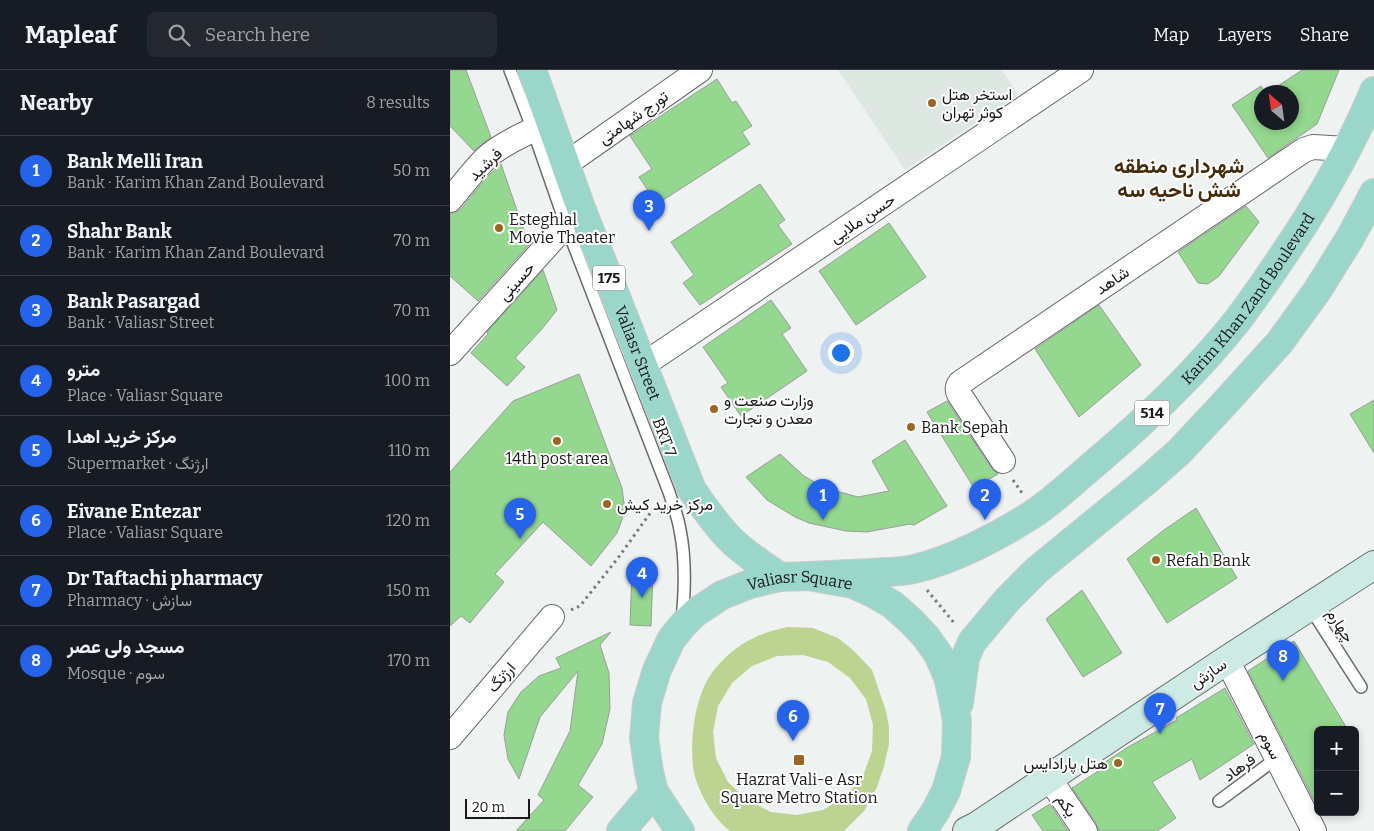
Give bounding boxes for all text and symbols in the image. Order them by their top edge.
search box [147,12,497,57]
text: Mapleaf [25,21,117,49]
icon: search [165,21,193,49]
text: Search here [205,23,310,46]
text: Map [1153,24,1189,46]
text: Layers [1217,24,1272,46]
text: Share [1300,24,1349,46]
place label: استخر هتل کوثر تهران [942,85,1012,123]
north arrow [1254,85,1299,130]
street label: تورج شهامتی [595,86,673,150]
text: Nearby [20,90,93,116]
text: 8 results [366,93,430,112]
marker: استخر هتل کوثر تهران [926,97,938,109]
street label: فرشید [465,144,507,185]
text: Bank Melli Iran [67,150,203,173]
district label: شهرداری منطقه شش ناحیه سه [1114,153,1244,203]
text: 1 [33,161,39,180]
text: 50 m [393,161,430,180]
text: Bank · Karim Khan Zand Boulevard [67,173,324,192]
pin: 3 [633,190,665,231]
street label: حسن ملایی [826,190,899,248]
street label: Karim Khan Zand Boulevard [1177,209,1319,388]
place label: Esteghlal Movie Theater [509,210,615,247]
text: Shahr Bank [67,220,172,243]
marker: Esteghlal Movie Theater [493,222,505,234]
text: 2 [31,231,41,250]
text: 70 m [394,231,430,250]
text: Bank · Karim Khan Zand Boulevard [67,243,324,262]
street label: حسینی [494,258,540,305]
street label: شاهد [1092,262,1133,298]
road number: 175 [593,266,625,290]
text: Bank Pasargad [67,290,200,313]
text: 3 [31,301,41,320]
text: 70 m [394,301,430,320]
street label: Valiasr Street [610,303,665,403]
text: Bank · Valiasr Street [67,313,214,332]
your location [828,340,854,366]
text: مترو [67,358,100,381]
text: 4 [31,371,41,390]
text: 100 m [385,371,430,390]
text: Place · Valiasr Square [67,386,223,405]
place label: وزارت صنعت و معدن و تجارت [724,391,814,429]
road number: 514 [1134,400,1170,426]
marker: وزارت صنعت و معدن و تجارت [708,403,720,415]
street label: BRT 7 [648,415,681,460]
place label: Bank Sepah [921,418,1009,437]
marker: Bank Sepah [905,421,917,433]
text: مرکز خرید اهدا [67,425,176,448]
marker: 14th post area [551,435,563,447]
text: 5 [32,441,40,460]
text: 110 m [388,441,430,460]
place label: 14th post area [506,449,609,468]
text: Supermarket · ارژنگ [67,454,209,473]
pin: 1 [807,479,839,520]
pin: 2 [969,479,1001,520]
place label: مرکز خرید کیش [617,495,713,515]
pin: 5 [504,498,536,539]
marker: مرکز خرید کیش [601,498,613,510]
text: Eivane Entezar [67,500,201,523]
text: 6 [31,511,41,530]
text: 120 m [386,511,430,530]
text: Place · Valiasr Square [67,523,223,542]
place label: Refah Bank [1166,551,1250,570]
marker: Refah Bank [1150,554,1162,566]
pin: 4 [626,557,658,598]
text: Dr Taftachi pharmacy [67,567,263,590]
street label: Valiasr Square [745,567,854,594]
text: 7 [32,581,40,600]
text: 150 m [386,581,430,600]
text: Pharmacy · سازش [67,591,192,610]
street label: چهارم [1321,605,1359,647]
text: مسجد ولی عصر [67,635,184,658]
pin: 8 [1267,640,1299,681]
text: 8 [31,651,41,670]
text: 170 m [387,651,430,670]
street label: سازش [1186,654,1231,693]
street label: ارژنگ [483,658,520,697]
text: Mosque · سوم [67,664,165,683]
pin: 7 [1144,693,1176,734]
pin: 6 [777,700,809,741]
map controls [1314,726,1359,816]
button: + [1314,726,1359,771]
street label: سوم [1255,728,1286,763]
street label: فرهاد [1219,749,1260,786]
marker: Hazrat Vali-e Asr Square Metro Station [792,753,806,767]
place label: هتل پارادایس [1023,754,1108,775]
marker: هتل پارادایس [1112,757,1124,769]
place label: Hazrat Vali-e Asr Square Metro Station [720,770,878,807]
button: − [1314,771,1359,816]
street label: یکم [1051,790,1081,821]
scale bar [465,796,530,819]
text: 20 m [472,799,505,816]

